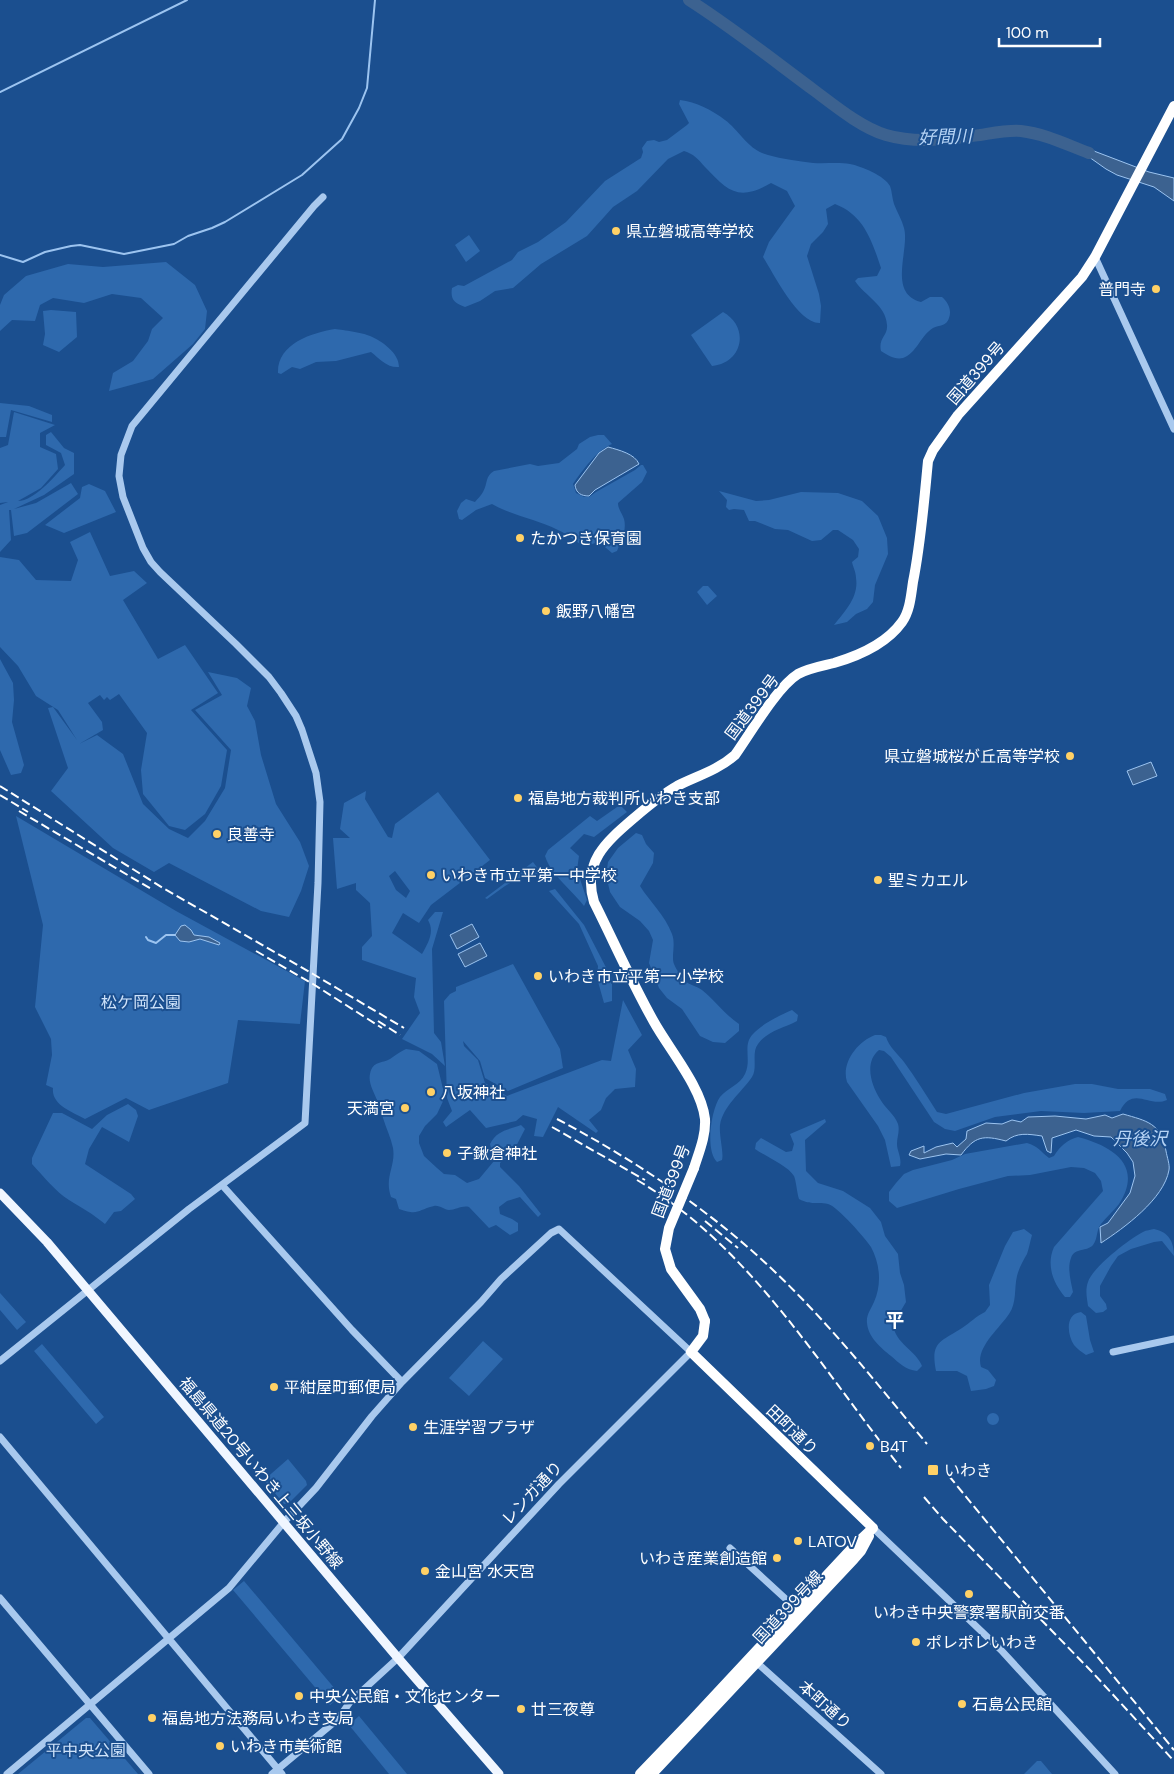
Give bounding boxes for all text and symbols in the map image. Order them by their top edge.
scale bar [999,15,1100,47]
text: 100 m [1006,23,1049,43]
water label: 好間川 [918,124,974,150]
place label: 県立磐城高等学校 [626,221,754,242]
marker: 県立磐城高等学校 [610,225,622,237]
place label: 普門寺 [1098,279,1146,300]
marker: 普門寺 [1150,283,1162,295]
street label: 国道399号 [943,337,1009,409]
place label: たかつき保育園 [530,528,642,549]
marker: たかつき保育園 [514,532,526,544]
place label: 飯野八幡宮 [556,601,636,622]
marker: 飯野八幡宮 [540,605,552,617]
street label: 国道399号 [720,670,784,744]
place label: 県立磐城桜が丘高等学校 [884,746,1060,767]
marker: 県立磐城桜が丘高等学校 [1064,750,1076,762]
place label: 福島地方裁判所いわき支部 [528,788,720,809]
marker: 福島地方裁判所いわき支部 [512,792,524,804]
place label: 良善寺 [227,824,275,845]
marker: 良善寺 [211,828,223,840]
place label: いわき市立平第一中学校 [441,865,617,886]
marker: いわき市立平第一中学校 [425,869,437,881]
place label: 聖ミカエル [888,870,968,891]
marker: 聖ミカエル [872,874,884,886]
place label: いわき市立平第一小学校 [548,966,724,987]
marker: いわき市立平第一小学校 [532,970,544,982]
park label: 松ケ岡公園 [101,992,181,1013]
place label: 八坂神社 [441,1082,505,1103]
marker: 八坂神社 [425,1086,437,1098]
place label: 天満宮 [347,1098,395,1119]
marker: 天満宮 [399,1102,411,1114]
water label: 丹後沢 [1113,1127,1169,1151]
street label: 国道399号 [647,1141,695,1221]
place label: 子鍬倉神社 [457,1143,537,1164]
marker: 子鍬倉神社 [441,1147,453,1159]
district label: 平 [885,1308,905,1333]
street label: 福島県道20号いわき上三坂小野線 [175,1373,347,1573]
place label: 平紺屋町郵便局 [284,1377,396,1398]
marker: 平紺屋町郵便局 [268,1381,280,1393]
street label: 田町通り [762,1400,822,1460]
place label: 生涯学習プラザ [423,1417,535,1438]
marker: 生涯学習プラザ [407,1421,419,1433]
place label: B4T [880,1436,908,1457]
marker: B4T [864,1440,876,1452]
street label: レンガ通り [497,1457,567,1529]
place label: いわき [944,1460,992,1481]
marker: いわき [926,1463,940,1477]
place label: LATOV [808,1531,857,1552]
marker: LATOV [792,1535,804,1547]
place label: いわき産業創造館 [639,1548,767,1569]
marker: いわき産業創造館 [771,1552,783,1564]
place label: 金山宮 水天宮 [435,1561,535,1582]
marker: 金山宮 水天宮 [419,1565,431,1577]
street label: 国道399号線 [749,1566,827,1648]
marker: いわき中央警察署駅前交番 [963,1588,975,1600]
place label: いわき中央警察署駅前交番 [873,1602,1065,1623]
place label: ポレポレいわき [926,1632,1038,1653]
marker: ポレポレいわき [910,1636,922,1648]
street label: 本町通り [794,1676,856,1734]
place label: 中央公民館・文化センター [309,1686,501,1707]
marker: 中央公民館・文化センター [293,1690,305,1702]
place label: 石島公民館 [972,1694,1052,1715]
marker: 石島公民館 [956,1698,968,1710]
place label: 廿三夜尊 [531,1699,595,1720]
marker: 廿三夜尊 [515,1703,527,1715]
place label: 福島地方法務局いわき支局 [162,1708,354,1729]
marker: 福島地方法務局いわき支局 [146,1712,158,1724]
place label: いわき市美術館 [230,1736,342,1757]
park label: 平中央公園 [46,1740,126,1761]
marker: いわき市美術館 [214,1740,226,1752]

